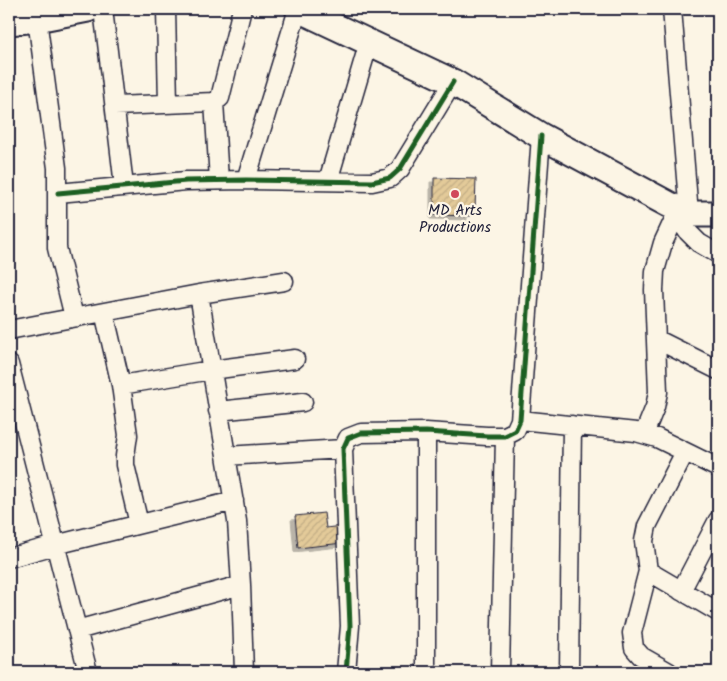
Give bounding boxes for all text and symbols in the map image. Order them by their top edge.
marker: MD Arts Productions [449,188,461,200]
place label: MD Arts Productions [419,199,492,240]

